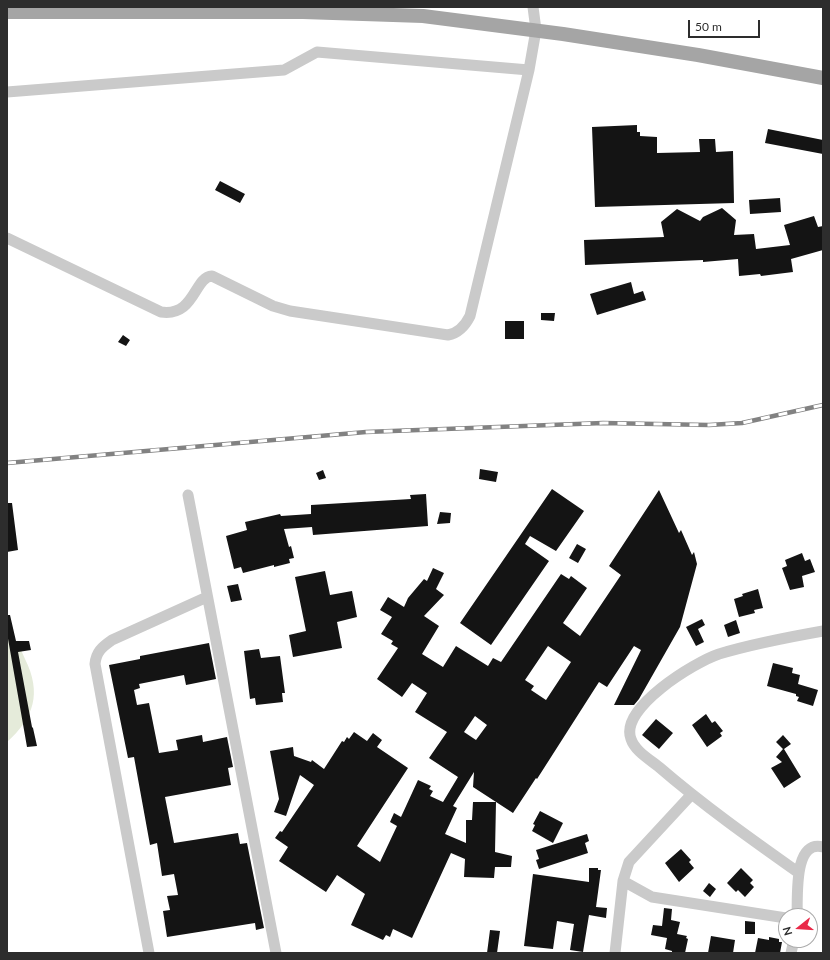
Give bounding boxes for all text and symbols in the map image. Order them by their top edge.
scale bar [690,12,762,38]
text: 50 m [695,19,722,34]
north arrow [778,908,818,948]
text: N [780,925,794,937]

